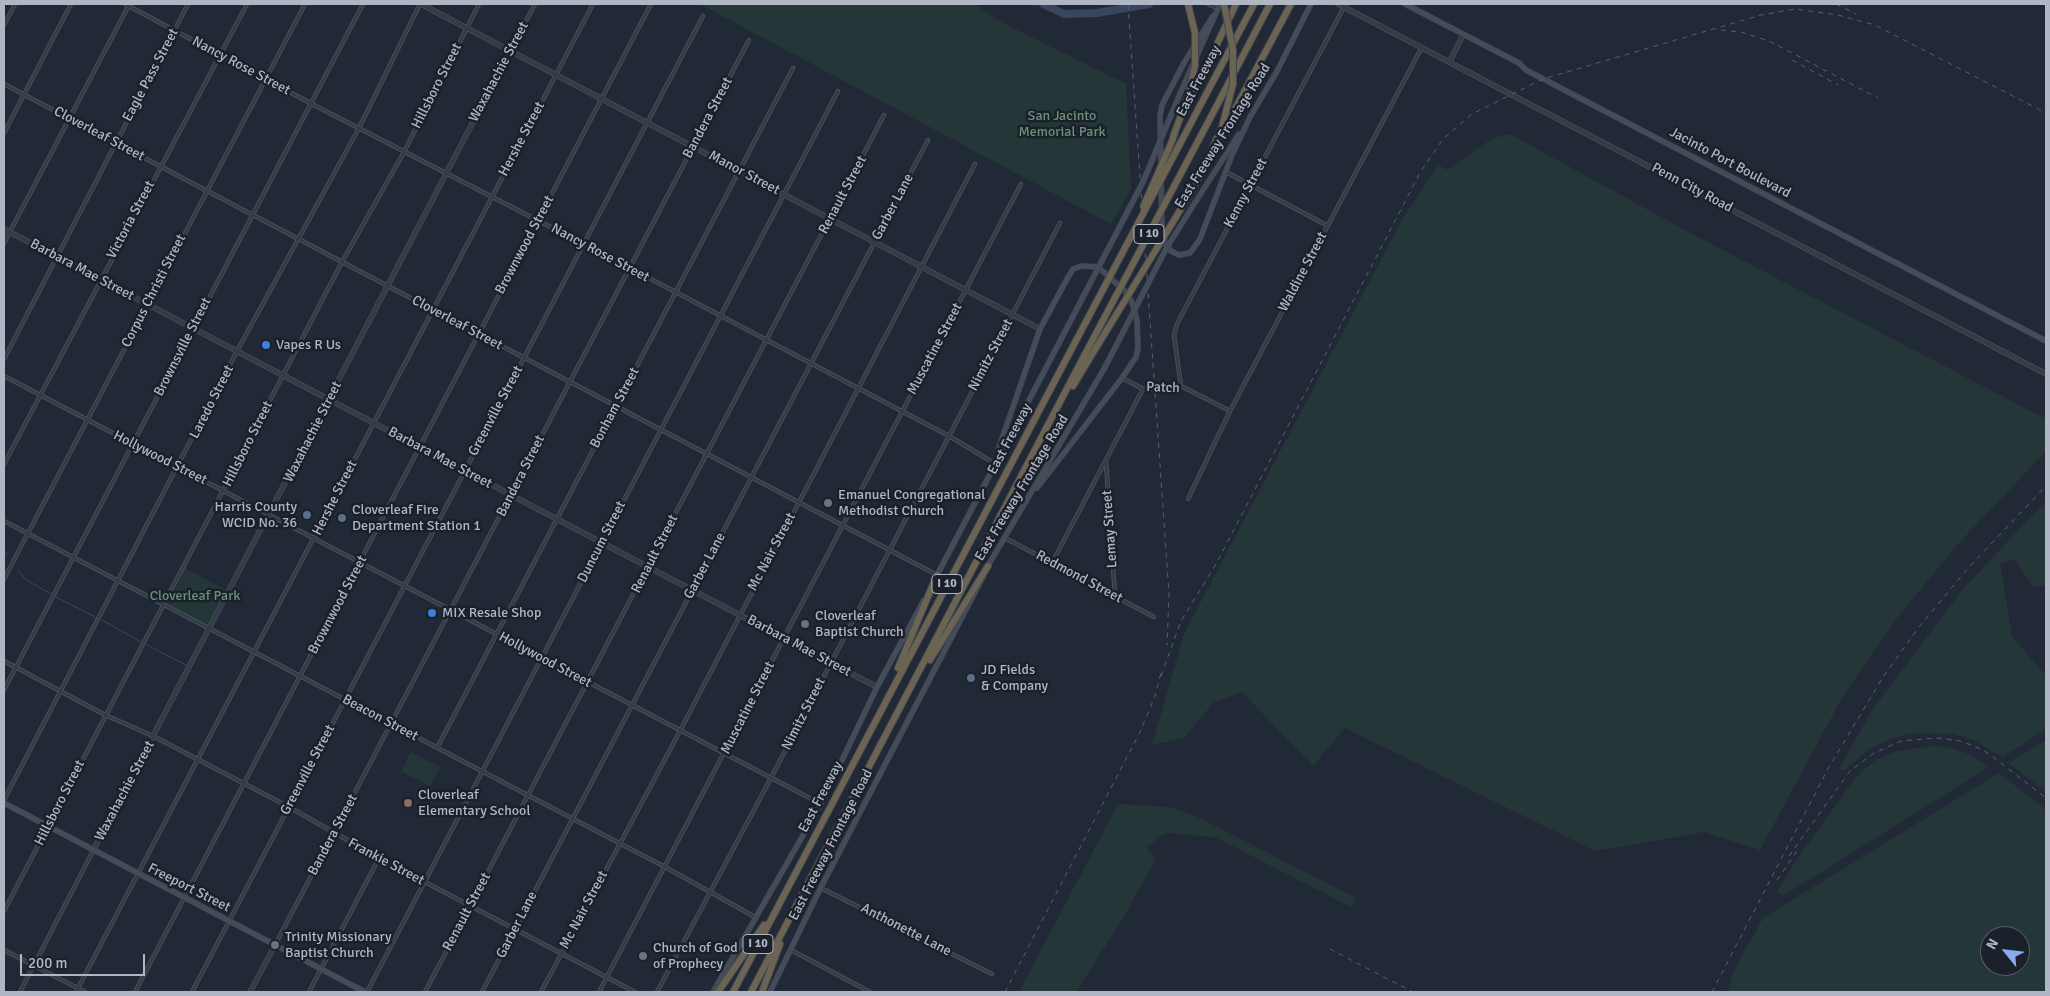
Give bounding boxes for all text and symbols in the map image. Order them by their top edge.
street label: Waxahachie Street [465,19,533,125]
street label: Eagle Pass Street [119,26,183,124]
street label: Nancy Rose Street [189,33,293,99]
street label: Hillsboro Street [408,40,466,132]
street label: East Freeway [1173,43,1225,119]
street label: East Freeway Frontage Road [1172,61,1274,211]
street label: Bandera Street [680,75,736,161]
street label: Hershe Street [495,99,549,179]
street label: Cloverleaf Street [51,103,147,165]
park label: San Jacinto Memorial Park [1018,108,1106,140]
street label: Jacinto Port Boulevard [1667,124,1793,202]
street label: Manor Street [706,147,782,199]
street label: Renault Street [815,153,871,237]
street label: Kenny Street [1221,155,1271,231]
street label: Penn City Road [1648,160,1736,216]
street label: Garber Lane [868,171,918,243]
street label: Victoria Street [103,178,159,262]
street label: Brownwood Street [492,193,558,297]
street label: Nancy Rose Street [548,220,652,286]
road number: I 10 [1134,224,1164,243]
street label: Waldine Street [1275,229,1331,315]
street label: Corpus Christi Street [118,232,190,350]
street label: Barbara Mae Street [27,236,137,304]
street label: Cloverleaf Street [409,292,505,354]
street label: Brownsville Street [151,295,215,399]
street label: Muscatine Street [904,300,966,398]
street label: Nimitz Street [965,316,1017,394]
place label: Vapes R Us [276,337,341,353]
marker: Vapes R Us [260,339,272,351]
street label: Laredo Street [186,362,238,442]
street label: Greenville Street [465,363,527,459]
street label: Bonham Street [587,365,643,451]
street label: Waxahachie Street [280,379,346,485]
street label: Patch [1146,379,1180,397]
street label: Hillsboro Street [219,398,277,490]
street label: East Freeway [984,401,1036,477]
street label: East Freeway Frontage Road [972,412,1072,564]
street label: Barbara Mae Street [385,424,495,492]
street label: Hollywood Street [110,427,210,489]
street label: Bandera Street [493,432,549,520]
street label: Hershe Street [309,458,361,538]
place label: Emanuel Congregational Methodist Church [838,487,985,520]
street label: Lemay Street [1099,489,1121,569]
marker: Emanuel Congregational Methodist Church [822,497,834,509]
street label: Duncum Street [574,498,630,586]
place label: Harris County WCID No. 36 [214,499,297,532]
place label: Cloverleaf Fire Department Station 1 [352,502,481,534]
marker: Harris County WCID No. 36 [301,509,313,521]
street label: Mc Nair Street [744,510,800,594]
marker: Cloverleaf Fire Department Station 1 [336,512,348,524]
street label: Renault Street [628,512,682,596]
street label: Garber Lane [680,530,730,602]
street label: Redmond Street [1033,547,1125,607]
street label: Brownwood Street [305,553,371,657]
road number: I 10 [932,574,962,594]
park label: Cloverleaf Park [150,588,240,604]
place label: MIX Resale Shop [442,605,541,621]
marker: MIX Resale Shop [426,607,438,619]
place label: Cloverleaf Baptist Church [815,608,904,640]
street label: Barbara Mae Street [744,612,854,680]
marker: Cloverleaf Baptist Church [799,618,811,630]
street label: Hollywood Street [496,628,594,692]
street label: Muscatine Street [717,659,779,757]
place label: JD Fields & Company [981,662,1048,694]
marker: JD Fields & Company [965,672,977,684]
street label: Nimitz Street [779,675,829,753]
street label: Beacon Street [339,691,421,745]
street label: Greenville Street [277,722,339,818]
street label: Waxahachie Street [91,738,159,844]
street label: Hillsboro Street [31,757,89,849]
street label: East Freeway [795,759,847,835]
street label: East Freeway Frontage Road [786,767,876,923]
place label: Cloverleaf Elementary School [418,787,531,820]
street label: Bandera Street [305,792,361,878]
marker: Cloverleaf Elementary School [402,797,414,809]
street label: Frankie Street [345,835,427,889]
street label: Freeport Street [145,860,233,916]
street label: Mc Nair Street [556,868,612,952]
street label: Renault Street [439,870,495,954]
street label: Garber Lane [493,889,541,961]
street label: Anthonette Lane [858,900,954,960]
north arrow [1980,926,2030,976]
place label: Trinity Missionary Baptist Church [285,929,392,962]
road number: I 10 [743,934,773,954]
text: N [1983,936,2002,952]
marker: Trinity Missionary Baptist Church [269,939,281,951]
place label: Church of God of Prophecy [653,940,738,972]
scale bar [22,944,148,976]
marker: Church of God of Prophecy [637,950,649,962]
text: 200 m [28,954,68,972]

